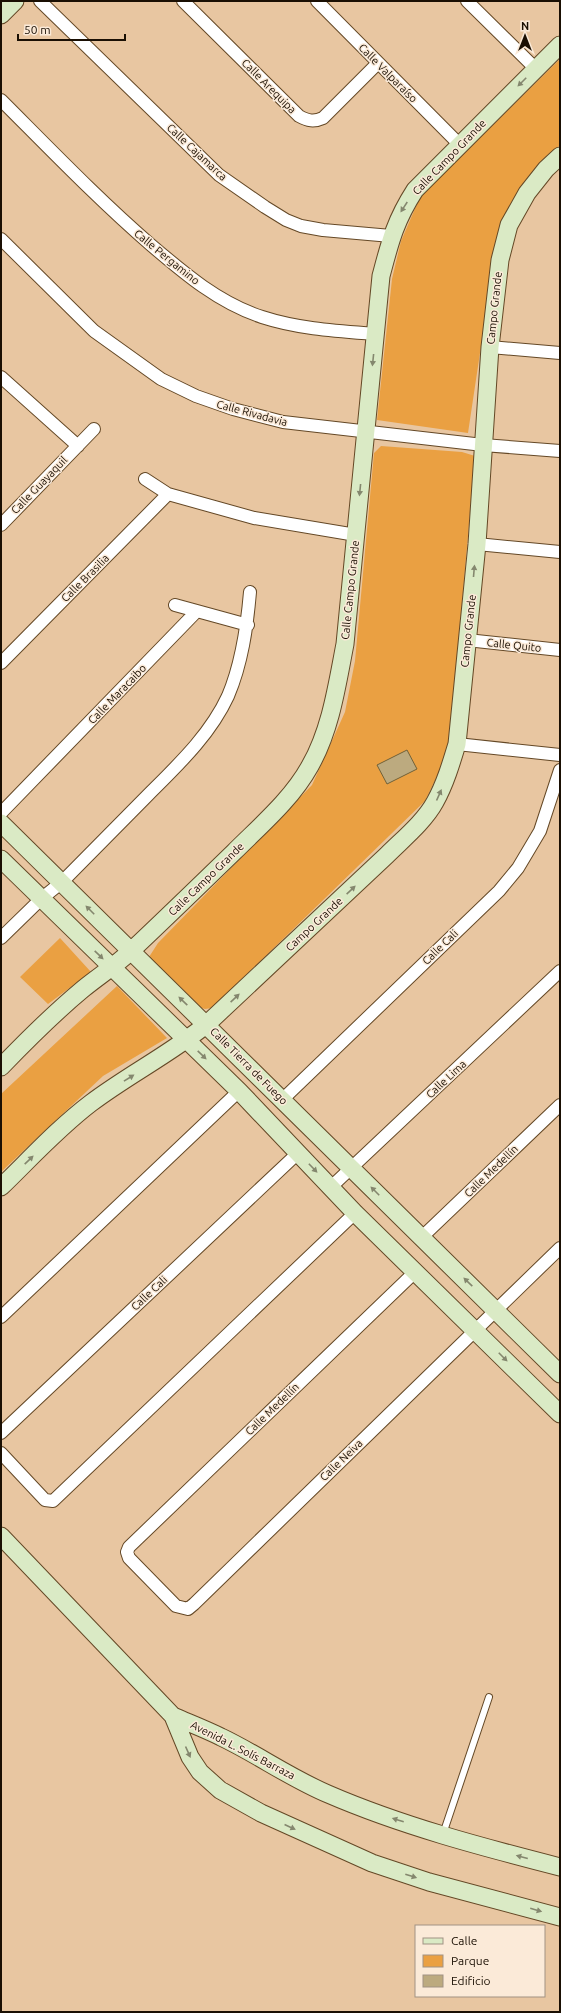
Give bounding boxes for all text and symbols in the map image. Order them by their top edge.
scale bar [18,16,125,42]
north arrow [505,16,545,56]
text: N [521,20,529,32]
text: 50 m [24,23,51,36]
street label: Calle Valparaíso [356,41,420,105]
street label: Calle Arequipa [239,56,299,116]
one-way arrow [517,77,527,87]
street label: Calle Campo Grande [410,117,488,197]
street label: Calle Cajamarca [165,121,229,183]
one-way arrow [401,201,408,213]
street label: Calle Pergamino [132,227,202,287]
street label: Campo Grande [484,271,504,345]
one-way arrow [370,354,376,366]
street label: Calle Rivadavia [215,398,289,428]
street label: Calle Guayaquil [9,454,70,516]
one-way arrow [357,484,364,496]
street label: Calle Campo Grande [339,540,361,640]
street label: Calle Brasilia [59,552,111,604]
one-way arrow [471,565,477,577]
street label: Campo Grande [458,594,478,668]
street label: Calle Quito [486,636,542,654]
street label: Calle Maracaibo [86,662,148,726]
one-way arrow [436,788,442,800]
street label: Calle Campo Grande [166,840,246,918]
one-way arrow [346,885,356,894]
street label: Campo Grande [283,895,345,953]
one-way arrow [85,905,95,915]
street label: Calle Cali [420,927,460,967]
one-way arrow [94,950,104,960]
one-way arrow [230,993,241,1002]
one-way arrow [178,997,188,1006]
street label: Calle Tierra de Fuego [208,1025,290,1107]
one-way arrow [197,1050,207,1060]
street label: Calle Lima [424,1057,468,1101]
one-way arrow [123,1074,135,1081]
street label: Calle Medellín [462,1143,520,1199]
one-way arrow [24,1155,34,1165]
one-way arrow [308,1163,318,1173]
one-way arrow [370,1186,380,1196]
street label: Calle Cali [129,1273,169,1313]
one-way arrow [463,1278,473,1287]
one-way arrow [498,1352,508,1362]
street label: Calle Medellín [243,1381,301,1437]
street label: Calle Neiva [317,1437,365,1483]
street label: Avenida L. Solís Barraza [189,1718,297,1782]
one-way arrow [185,1746,191,1757]
one-way arrow [391,1817,403,1823]
one-way arrow [285,1824,296,1830]
one-way arrow [516,1854,528,1860]
one-way arrow [405,1873,417,1879]
one-way arrow [530,1907,542,1913]
legend [415,1925,545,1997]
text: Calle [451,1934,477,1947]
text: Parque [451,1954,489,1967]
text: Edificio [451,1974,491,1987]

